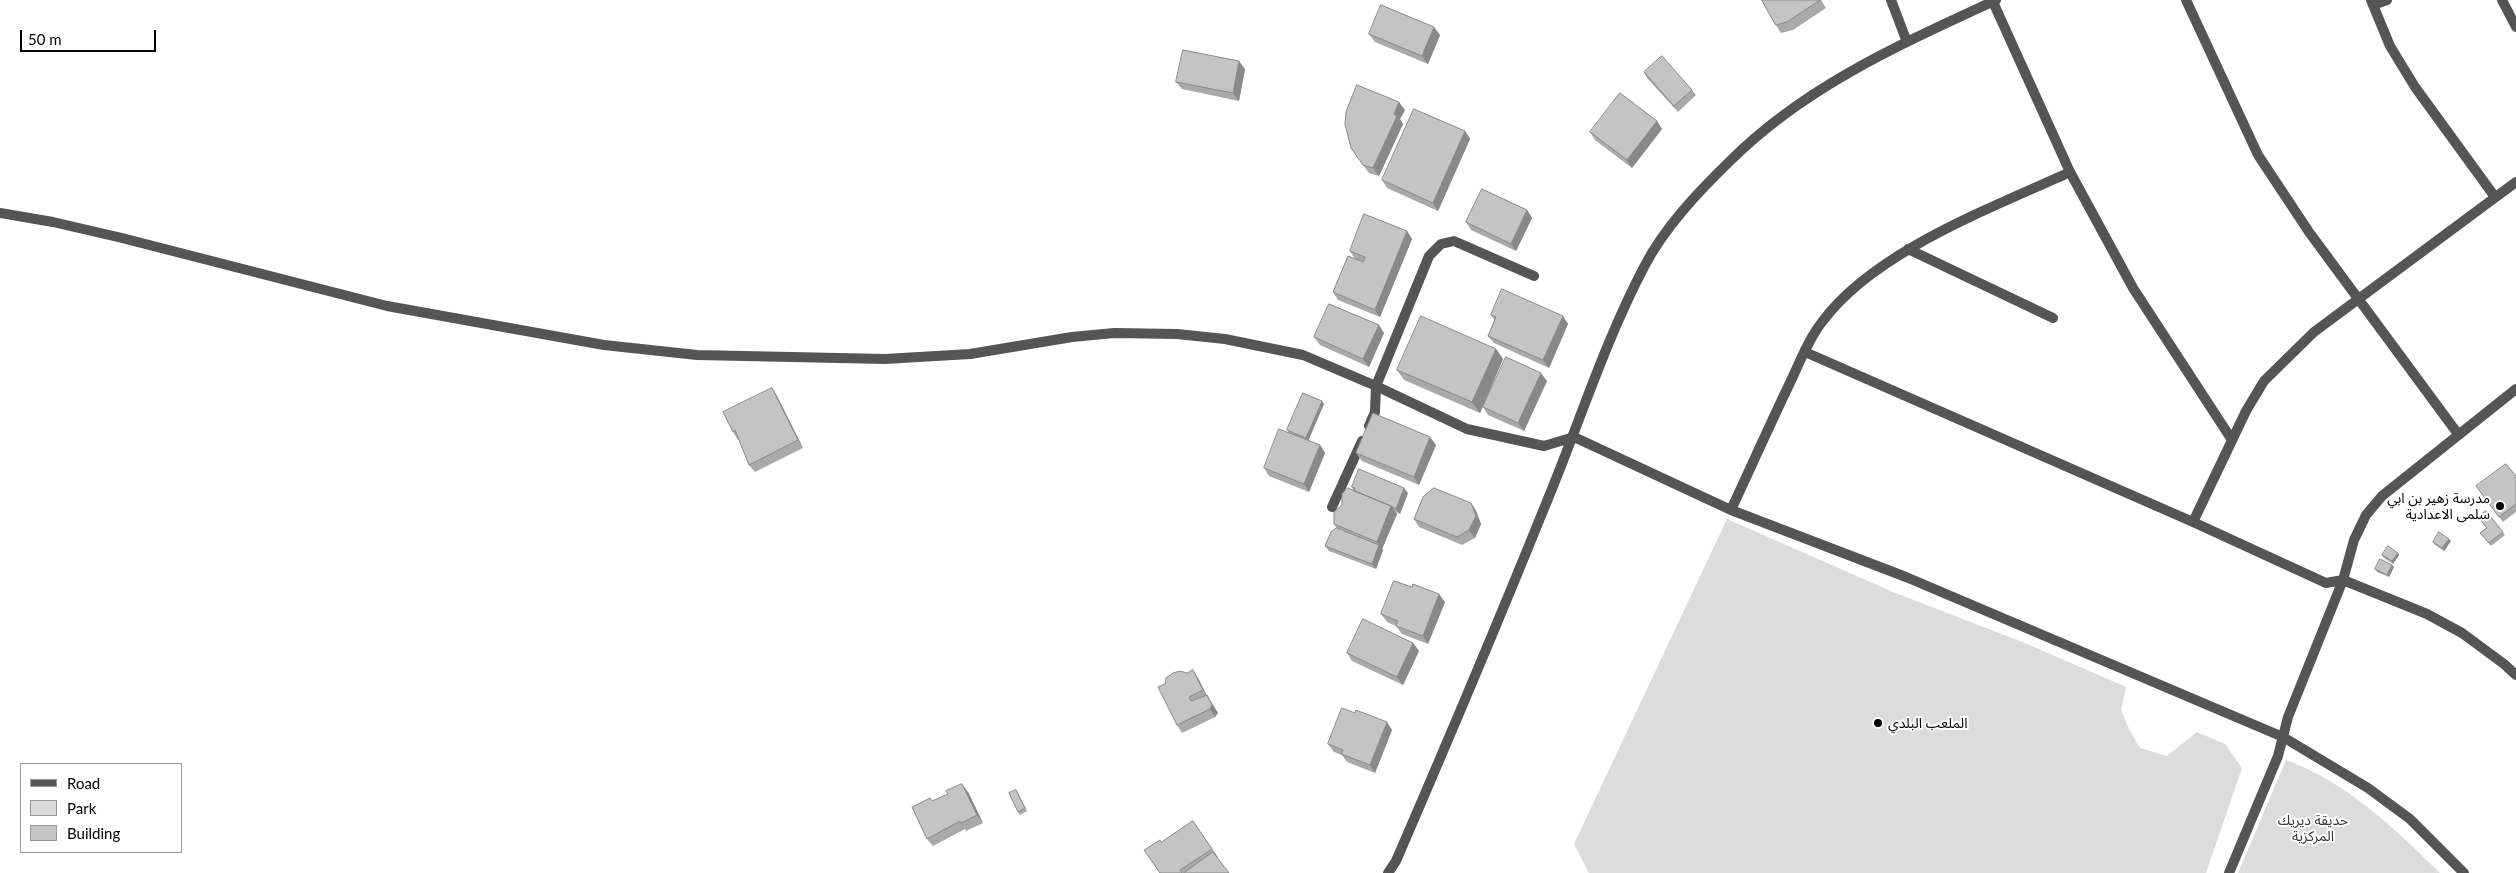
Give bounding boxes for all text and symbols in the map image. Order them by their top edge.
scale bar [22,20,159,52]
text: 50 m [28,30,62,48]
place label: مدرسة زهير بن ابي سلمى الاعدادية [2387,490,2490,522]
marker: مدرسة زهير بن ابي سلمى الاعدادية [2494,500,2506,512]
place label: الملعب البلدي [1888,715,1968,731]
marker: الملعب البلدي [1872,717,1884,729]
legend [20,763,182,853]
text: Road [67,774,100,792]
text: Park [67,799,96,817]
park label: حديقة ديريك المركزية [2278,812,2348,844]
text: Building [67,824,120,842]

